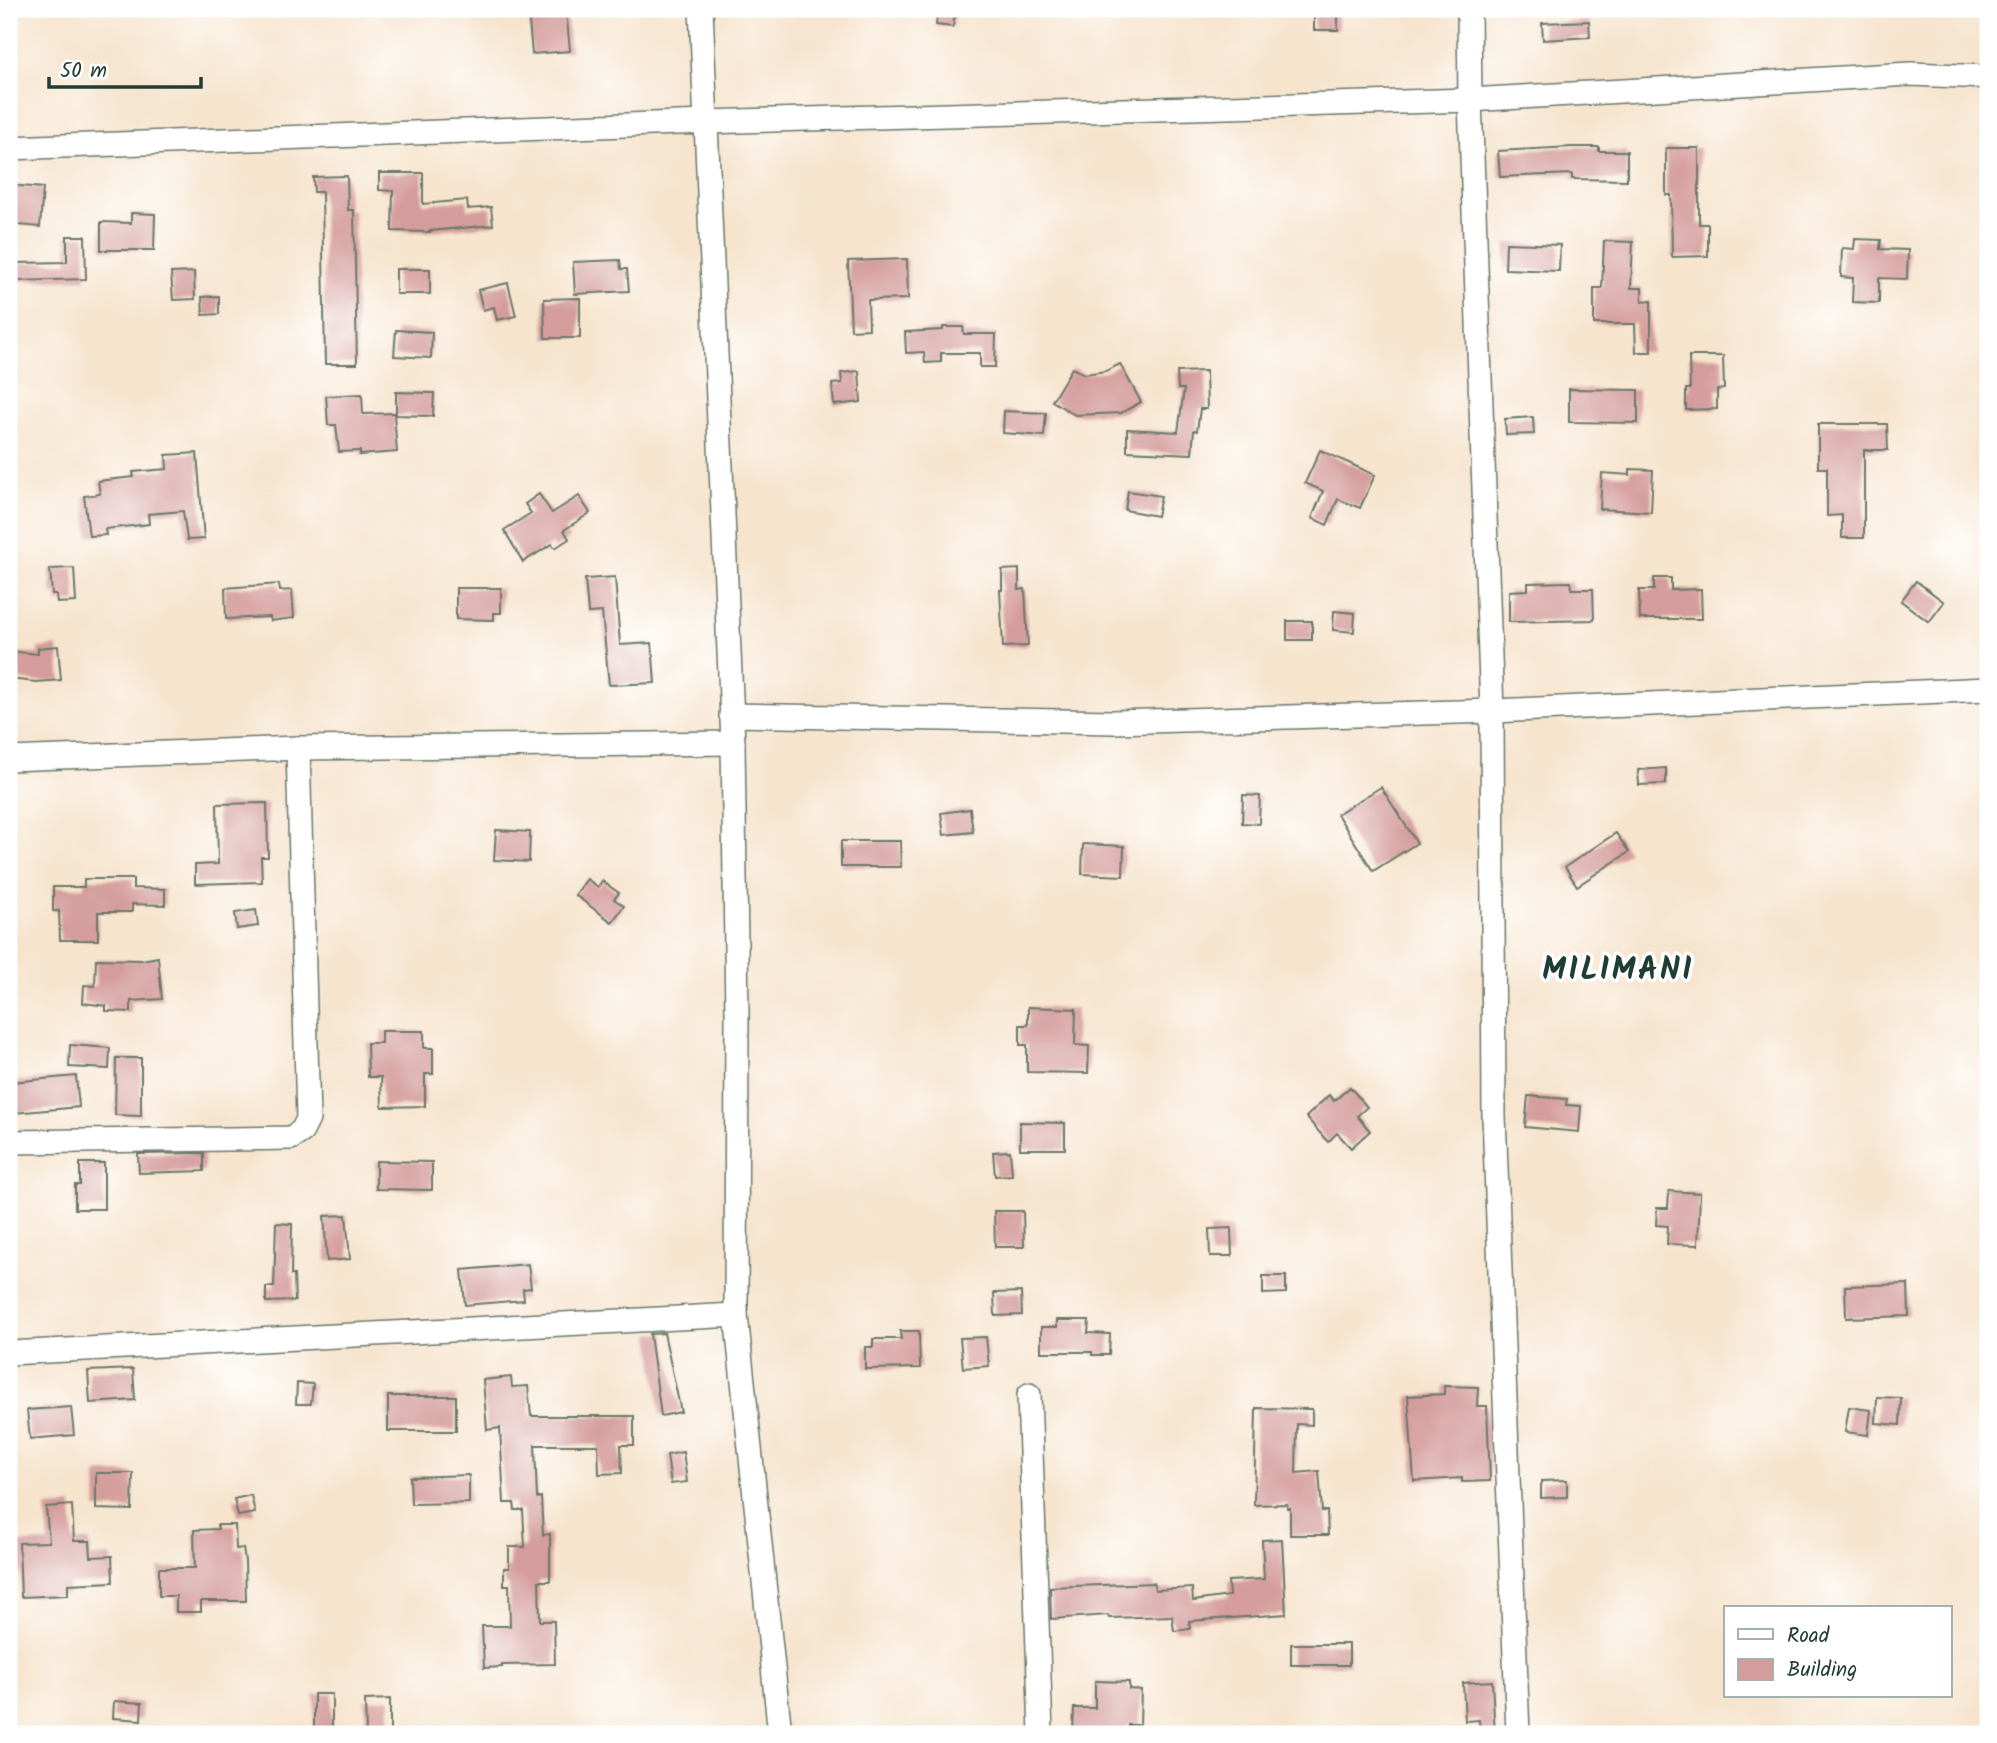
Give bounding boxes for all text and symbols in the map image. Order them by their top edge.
scale bar [49,46,201,90]
text: 50 m [60,55,107,88]
district label: MILIMANI [1542,945,1694,996]
legend [1724,1606,1952,1698]
text: Road [1787,1620,1830,1653]
text: Building [1787,1654,1857,1687]

